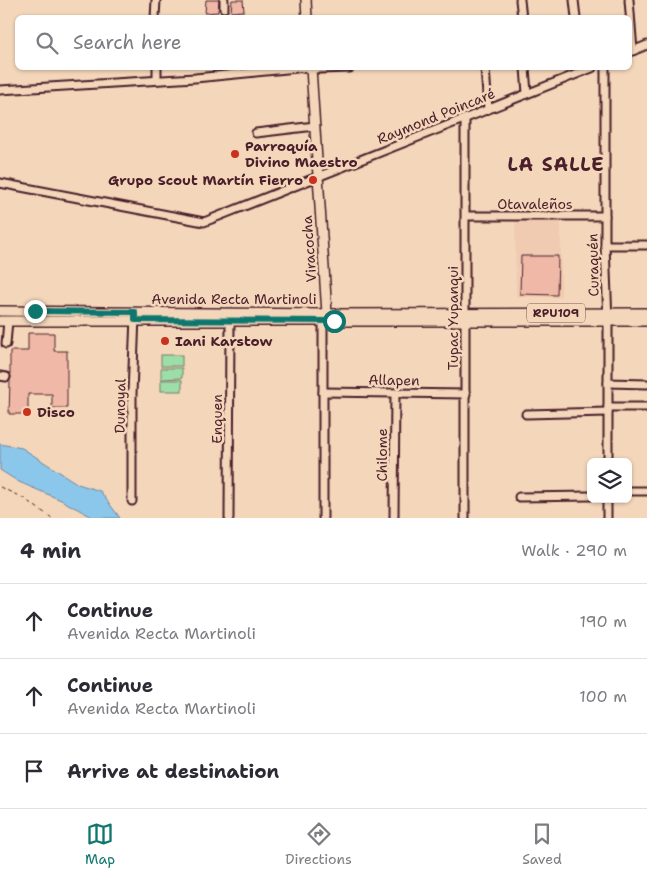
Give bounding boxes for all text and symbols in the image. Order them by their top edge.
search box [15,15,632,70]
icon: search [33,29,61,57]
text: Search here [73,30,182,55]
street label: Raymond Poincaré [374,84,498,148]
place label: Parroquía Divino Maestro [245,137,358,171]
marker: Parroquía Divino Maestro [229,148,241,160]
district label: LA SALLE [507,152,605,177]
place label: Grupo Scout Martín Fierro [108,171,303,189]
marker: Grupo Scout Martín Fierro [307,174,319,186]
street label: Otavaleños [497,195,573,213]
street label: Viracocha [298,215,320,283]
street label: Curaquén [583,233,603,297]
street label: Tupac Yupanqui [444,266,462,370]
street label: Avenida Recta Martinoli [151,290,317,308]
route end [24,300,47,323]
road number: RPU109 [527,304,585,322]
route start [323,310,346,333]
place label: Iani Karstow [175,332,273,350]
marker: Iani Karstow [159,335,171,347]
street label: Allapen [368,371,420,389]
street label: Dunoyal [111,378,129,434]
street label: Enquen [208,394,226,444]
place label: Disco [37,403,75,421]
marker: Disco [21,406,33,418]
street label: Chilome [373,428,391,482]
map controls [587,458,632,503]
button: layers [587,458,632,503]
text: 4 min [20,537,81,565]
text: Walk · 290 m [521,540,627,561]
text: Continue [67,598,153,623]
icon: ahead [20,607,48,635]
text: 190 m [580,611,627,632]
text: Avenida Recta Martinoli [67,623,256,644]
text: Continue [67,673,153,698]
icon: ahead [20,682,48,710]
text: 100 m [579,686,627,707]
text: Avenida Recta Martinoli [67,698,256,719]
icon: arrive [20,757,48,785]
text: Arrive at destination [67,759,279,784]
tab: Map [85,820,115,868]
tab: Directions [285,820,352,868]
tab: Saved [522,820,562,868]

